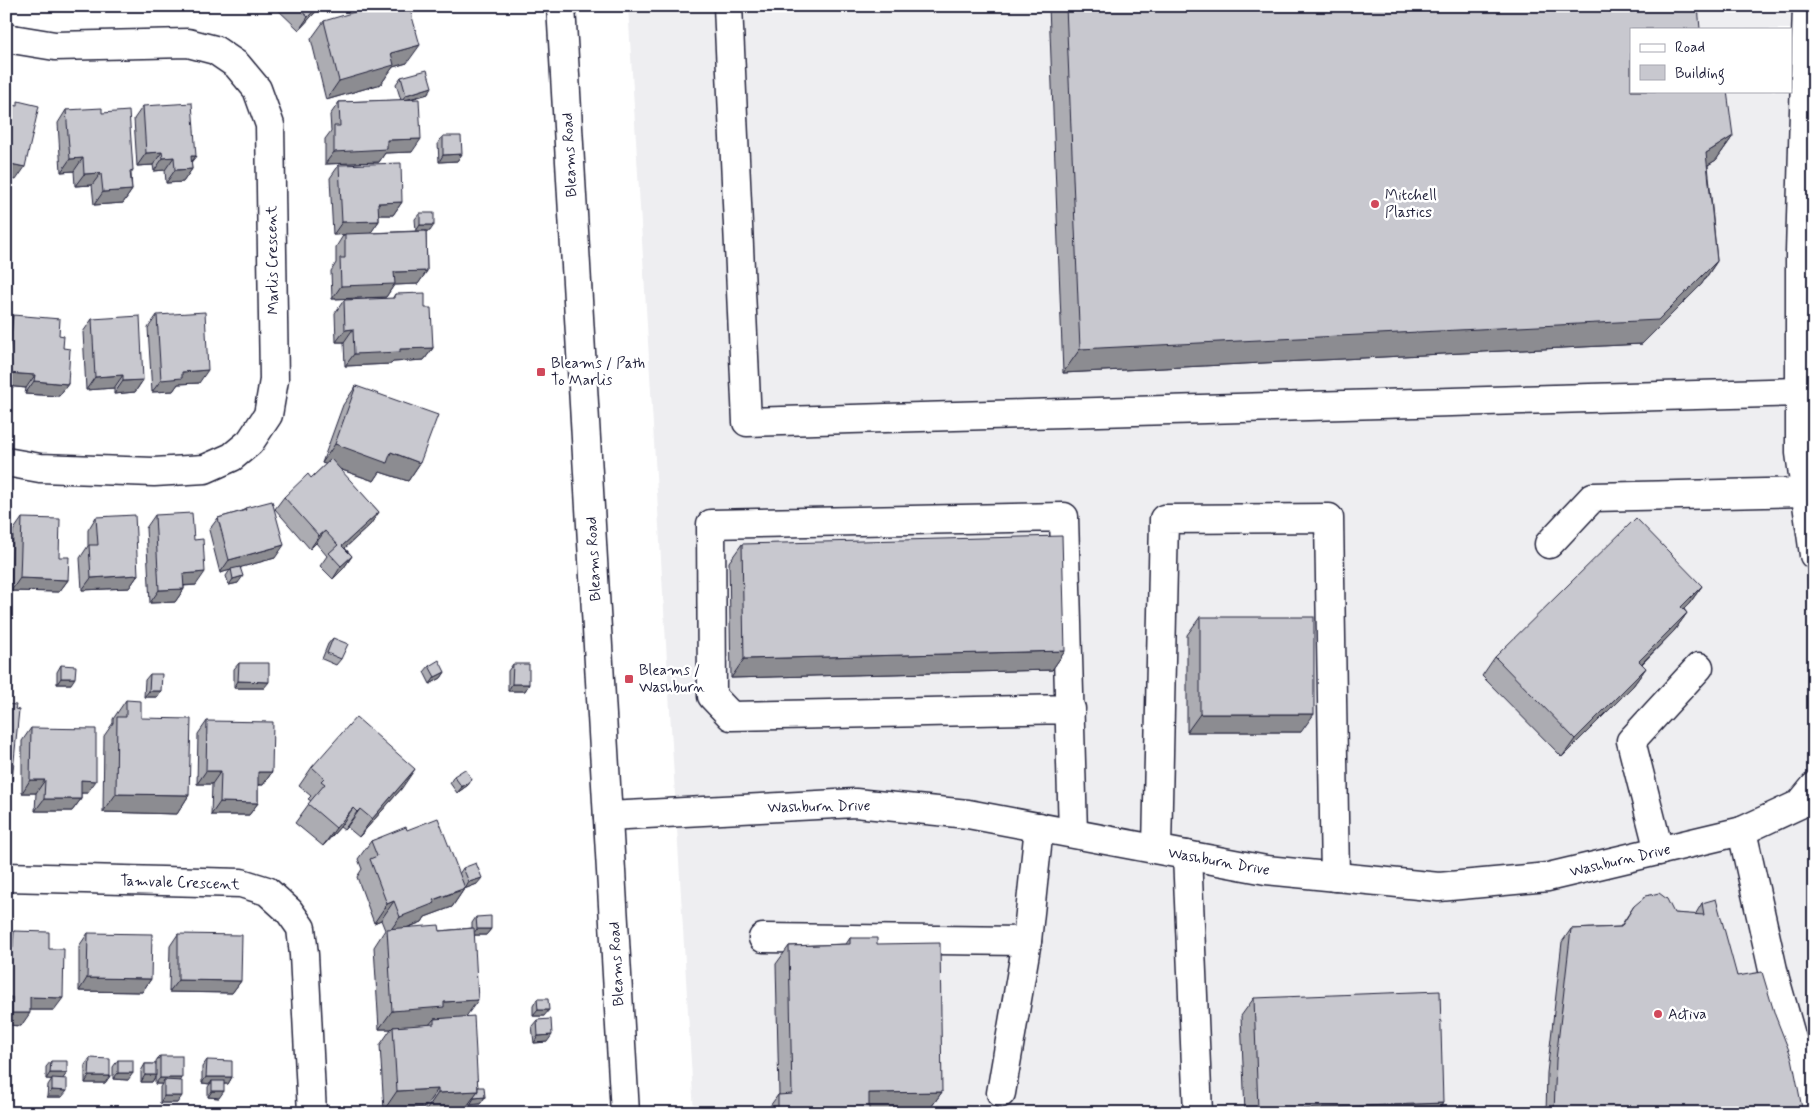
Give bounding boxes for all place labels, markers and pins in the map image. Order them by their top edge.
place label: Mitchell Plastics [1385,186,1437,223]
marker: Mitchell Plastics [1369,198,1381,210]
place label: Bleams / Path To Marlis [551,354,645,391]
marker: Bleams / Path To Marlis [535,366,547,378]
place label: Bleams / Washburn [639,661,705,698]
marker: Bleams / Washburn [623,673,635,685]
place label: Activa [1668,1005,1707,1025]
marker: Activa [1652,1008,1664,1020]

